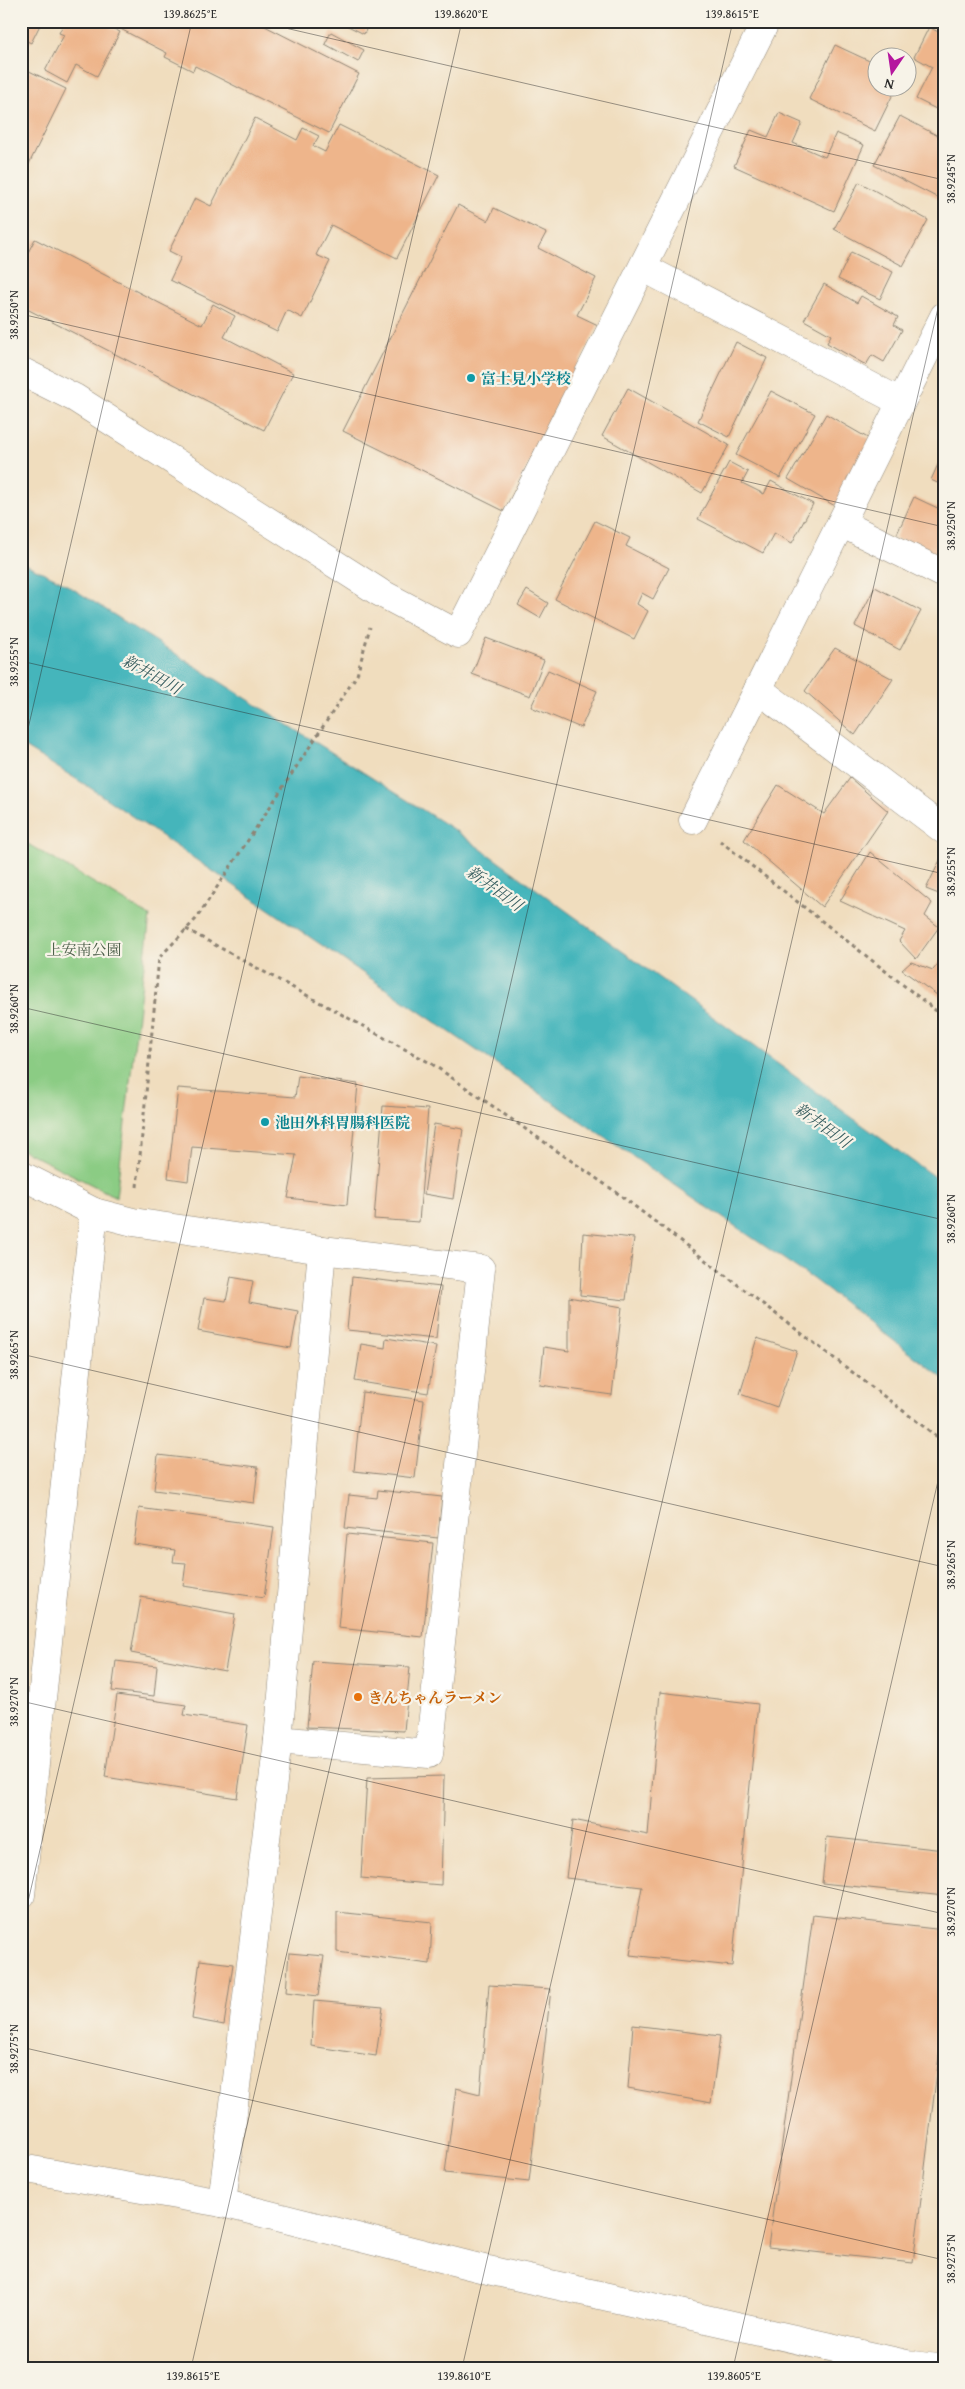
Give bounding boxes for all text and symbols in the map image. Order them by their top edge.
text: 139.8625°E [163,5,217,22]
text: 139.8620°E [434,5,488,22]
text: 139.8615°E [705,5,759,22]
north arrow [868,48,918,98]
text: N [882,74,896,95]
text: 38.9245°N [942,154,959,204]
text: 38.9250°N [5,290,22,340]
place label: 富士見小学校 [481,368,571,389]
marker: 富士見小学校 [465,372,477,384]
text: 38.9250°N [942,501,959,551]
text: 38.9255°N [5,637,22,687]
water label: 新井田川 [118,648,188,701]
text: 38.9255°N [942,847,959,897]
water label: 新井田川 [462,859,530,918]
park label: 上安南公園 [46,939,122,960]
text: 38.9260°N [5,984,22,1034]
water label: 新井田川 [790,1096,858,1155]
place label: 池田外科胃腸科医院 [275,1112,410,1133]
marker: 池田外科胃腸科医院 [259,1116,271,1128]
text: 38.9260°N [942,1194,959,1244]
text: 38.9265°N [5,1330,22,1380]
text: 38.9265°N [942,1540,959,1590]
text: 38.9270°N [5,1677,22,1727]
place label: きんちゃんラーメン [368,1687,502,1708]
marker: きんちゃんラーメン [352,1691,364,1703]
text: 38.9270°N [942,1887,959,1937]
text: 38.9275°N [5,2024,22,2074]
text: 38.9275°N [942,2234,959,2284]
text: 139.8615°E [166,2367,220,2384]
text: 139.8610°E [437,2367,491,2384]
text: 139.8605°E [707,2367,761,2384]

